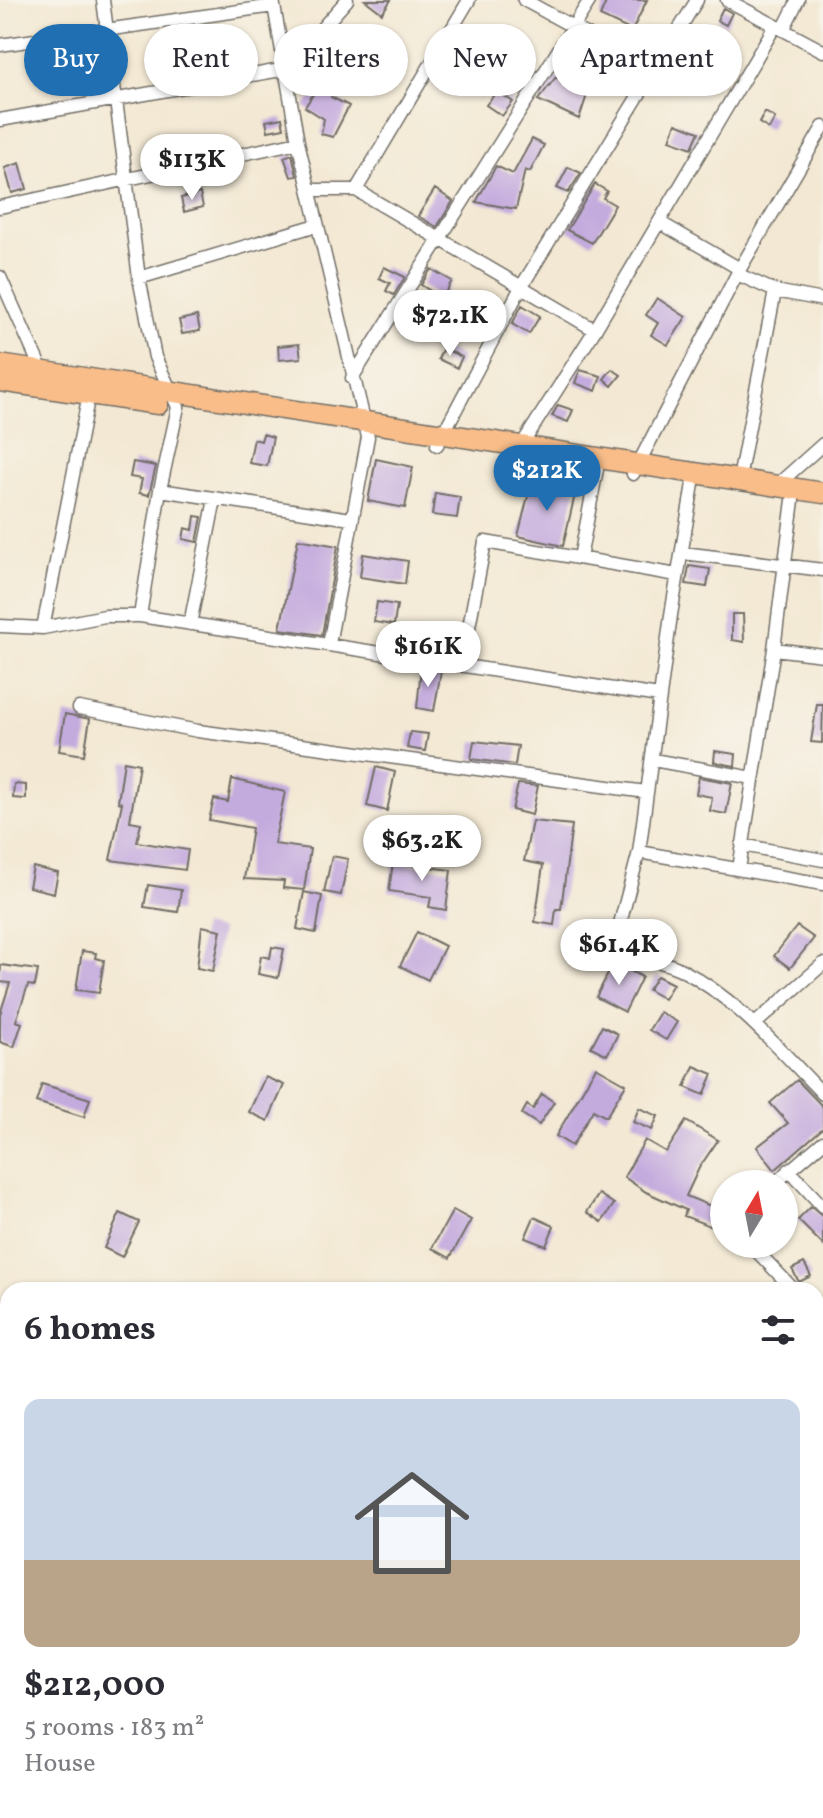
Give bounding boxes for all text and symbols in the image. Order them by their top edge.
chip: Buy [24,24,128,96]
chip: Rent [144,24,258,96]
chip: Filters [274,24,408,96]
chip: New [424,24,536,96]
chip: Apartment [552,24,742,96]
pin: $113K [136,134,248,202]
text: $113K [158,142,226,178]
pin: $72.1K [385,290,515,358]
text: $72.1K [412,298,488,334]
pin: $212K [491,445,603,513]
text: $212K [512,453,582,489]
pin: $161K [372,621,484,689]
text: $161K [394,629,462,665]
pin: $63.2K [357,815,487,883]
text: $63.2K [381,823,463,859]
pin: $61.4K [554,919,684,987]
text: $61.4K [578,927,660,963]
north arrow [710,1170,798,1258]
map controls [710,1170,798,1258]
text: 6 homes [24,1307,156,1354]
icon: filters [756,1308,800,1352]
icon: home [340,1451,484,1595]
text: $212,000 [24,1663,165,1710]
text: 5 rooms · 183 m² [24,1710,204,1746]
text: House [24,1746,96,1782]

